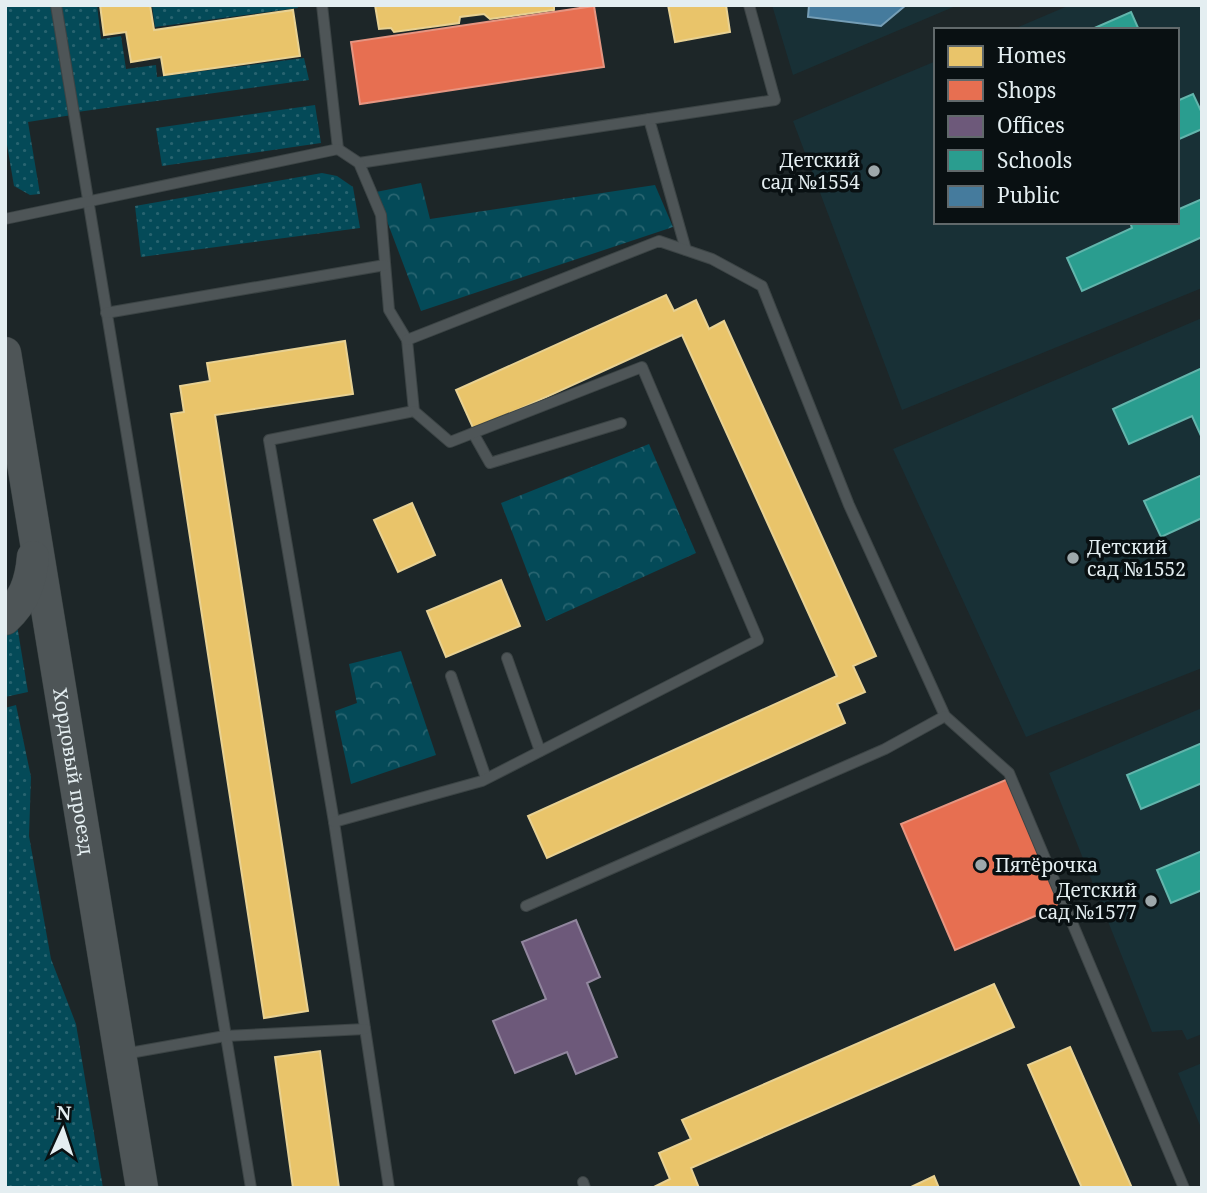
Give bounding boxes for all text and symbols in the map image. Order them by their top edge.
legend [934,28,1179,224]
text: Homes [997,41,1066,69]
text: Shops [997,76,1056,104]
text: Offices [997,111,1065,139]
text: Schools [997,146,1072,174]
place label: Детский сад №1554 [761,147,860,195]
marker: Детский сад №1554 [866,163,882,179]
text: Public [997,181,1059,209]
place label: Детский сад №1552 [1087,534,1186,582]
marker: Детский сад №1552 [1065,550,1081,566]
street label: Хордовый проезд [47,686,100,857]
place label: Пятёрочка [995,852,1098,878]
marker: Пятёрочка [973,857,989,873]
place label: Детский сад №1577 [1038,877,1137,925]
marker: Детский сад №1577 [1143,893,1159,909]
north arrow [28,1095,98,1165]
text: N [56,1100,72,1126]

